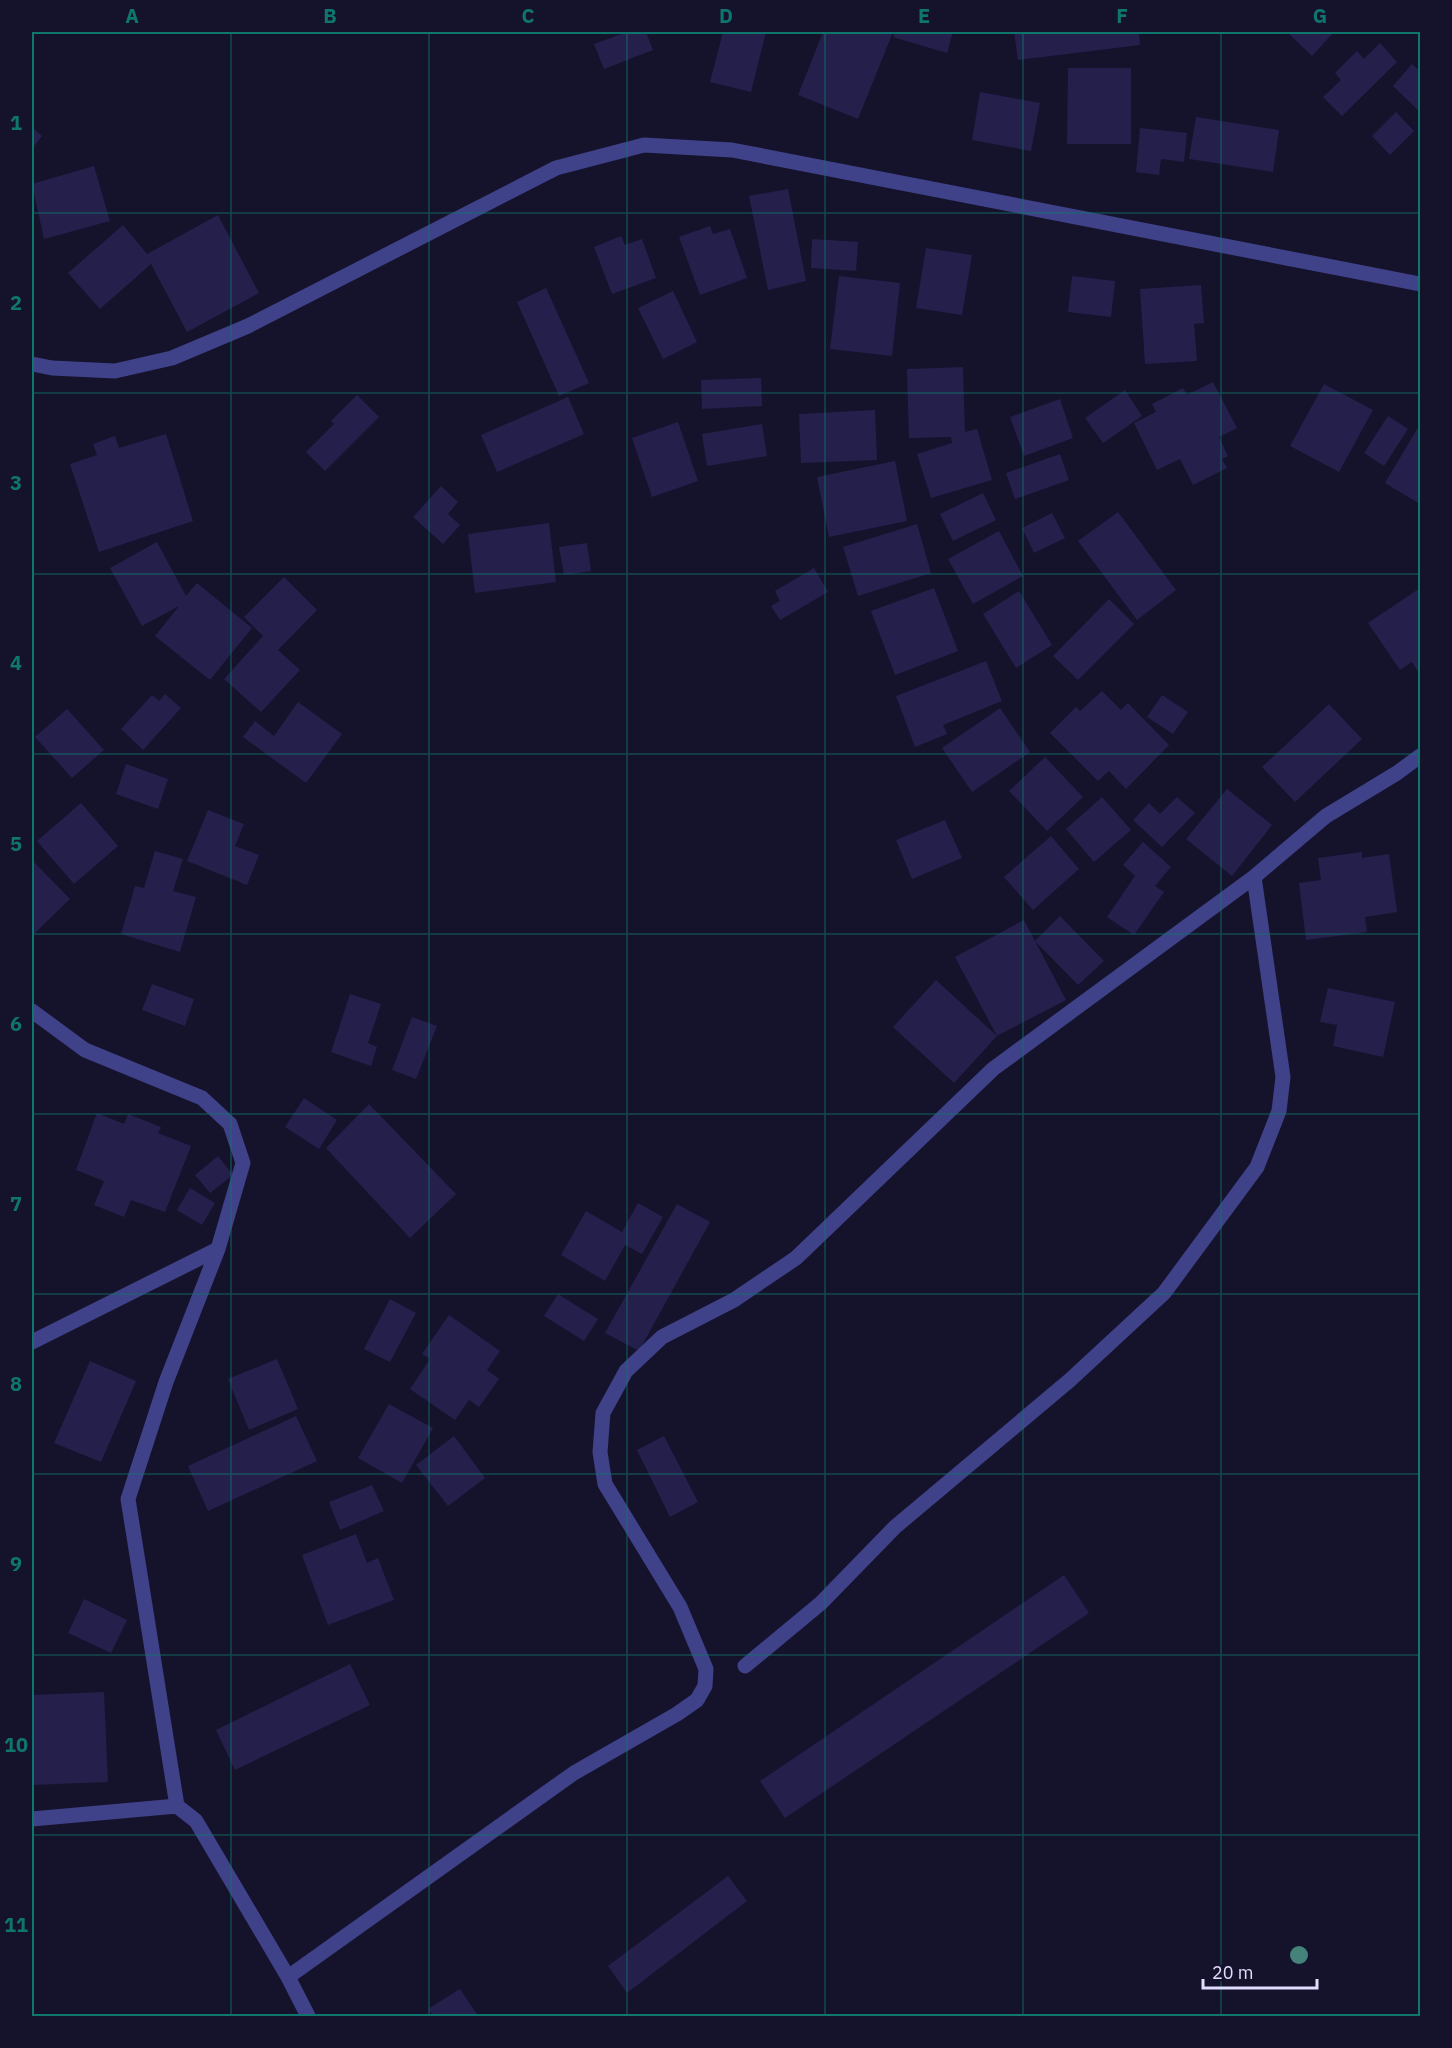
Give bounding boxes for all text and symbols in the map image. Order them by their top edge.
text: A [125,2,139,29]
text: B [323,2,337,29]
text: C [521,2,535,29]
text: D [719,2,733,29]
text: E [918,2,930,29]
text: F [1116,2,1128,29]
text: G [1313,2,1327,29]
text: 1 [10,109,22,136]
text: 2 [10,289,22,316]
text: 3 [10,469,22,496]
text: 4 [10,649,22,676]
text: 5 [10,830,22,857]
text: 6 [10,1010,22,1037]
text: 7 [10,1190,22,1217]
text: 8 [10,1370,22,1397]
text: 9 [10,1550,22,1577]
text: 10 [4,1731,28,1758]
text: 11 [4,1911,28,1938]
scale bar [1203,1952,1317,1990]
text: 20 m [1212,1961,1254,1984]

